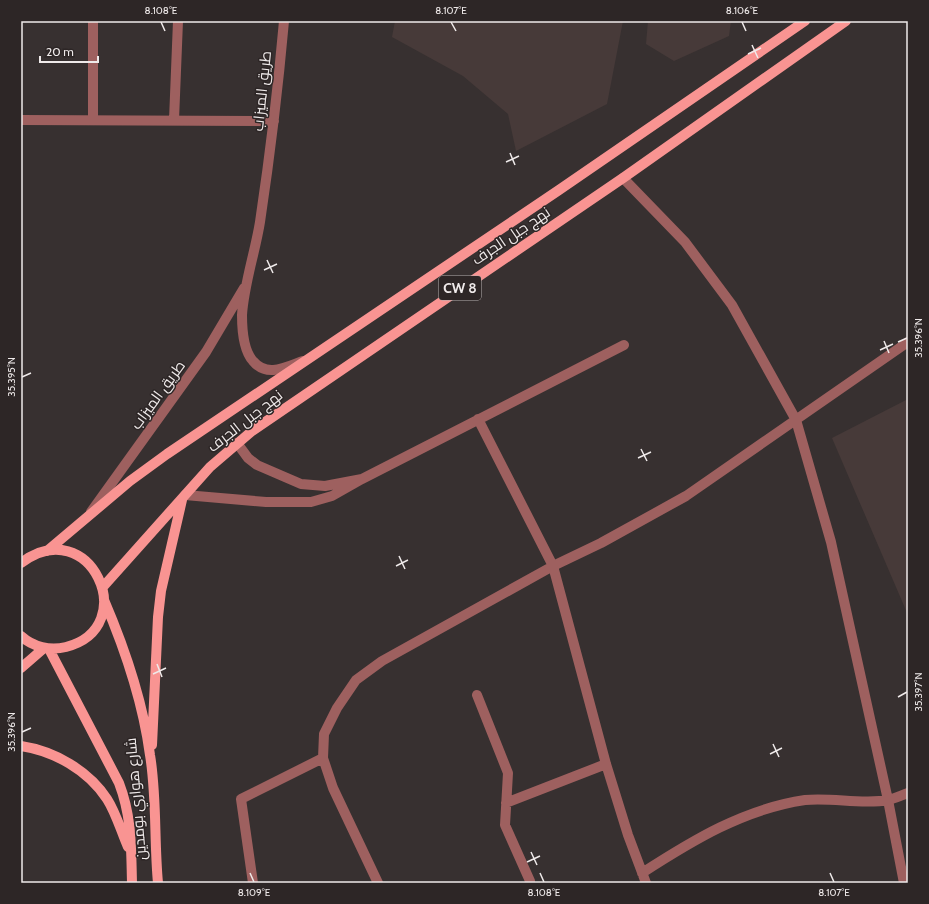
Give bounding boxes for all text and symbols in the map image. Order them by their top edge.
text: 8.108°E [145,4,178,17]
text: 8.107°E [435,4,467,17]
text: 8.106°E [726,4,759,17]
scale bar [40,38,98,64]
text: 20 m [46,44,74,59]
street label: طريق الميزاب [249,50,276,132]
street label: نهج جبل الجرف [468,203,555,270]
road number: CW 8 [439,276,481,300]
text: 35.396°N [912,318,925,358]
text: 35.395°N [5,357,18,397]
street label: طريق الميزاب [127,357,190,434]
street label: نهج جبل الجرف [204,386,287,458]
text: 35.397°N [912,673,925,711]
text: 35.396°N [5,712,18,752]
street label: شارع هواري بومدين [122,737,153,861]
text: 8.109°E [238,886,271,899]
text: 8.108°E [528,886,561,899]
text: 8.107°E [818,886,850,899]

